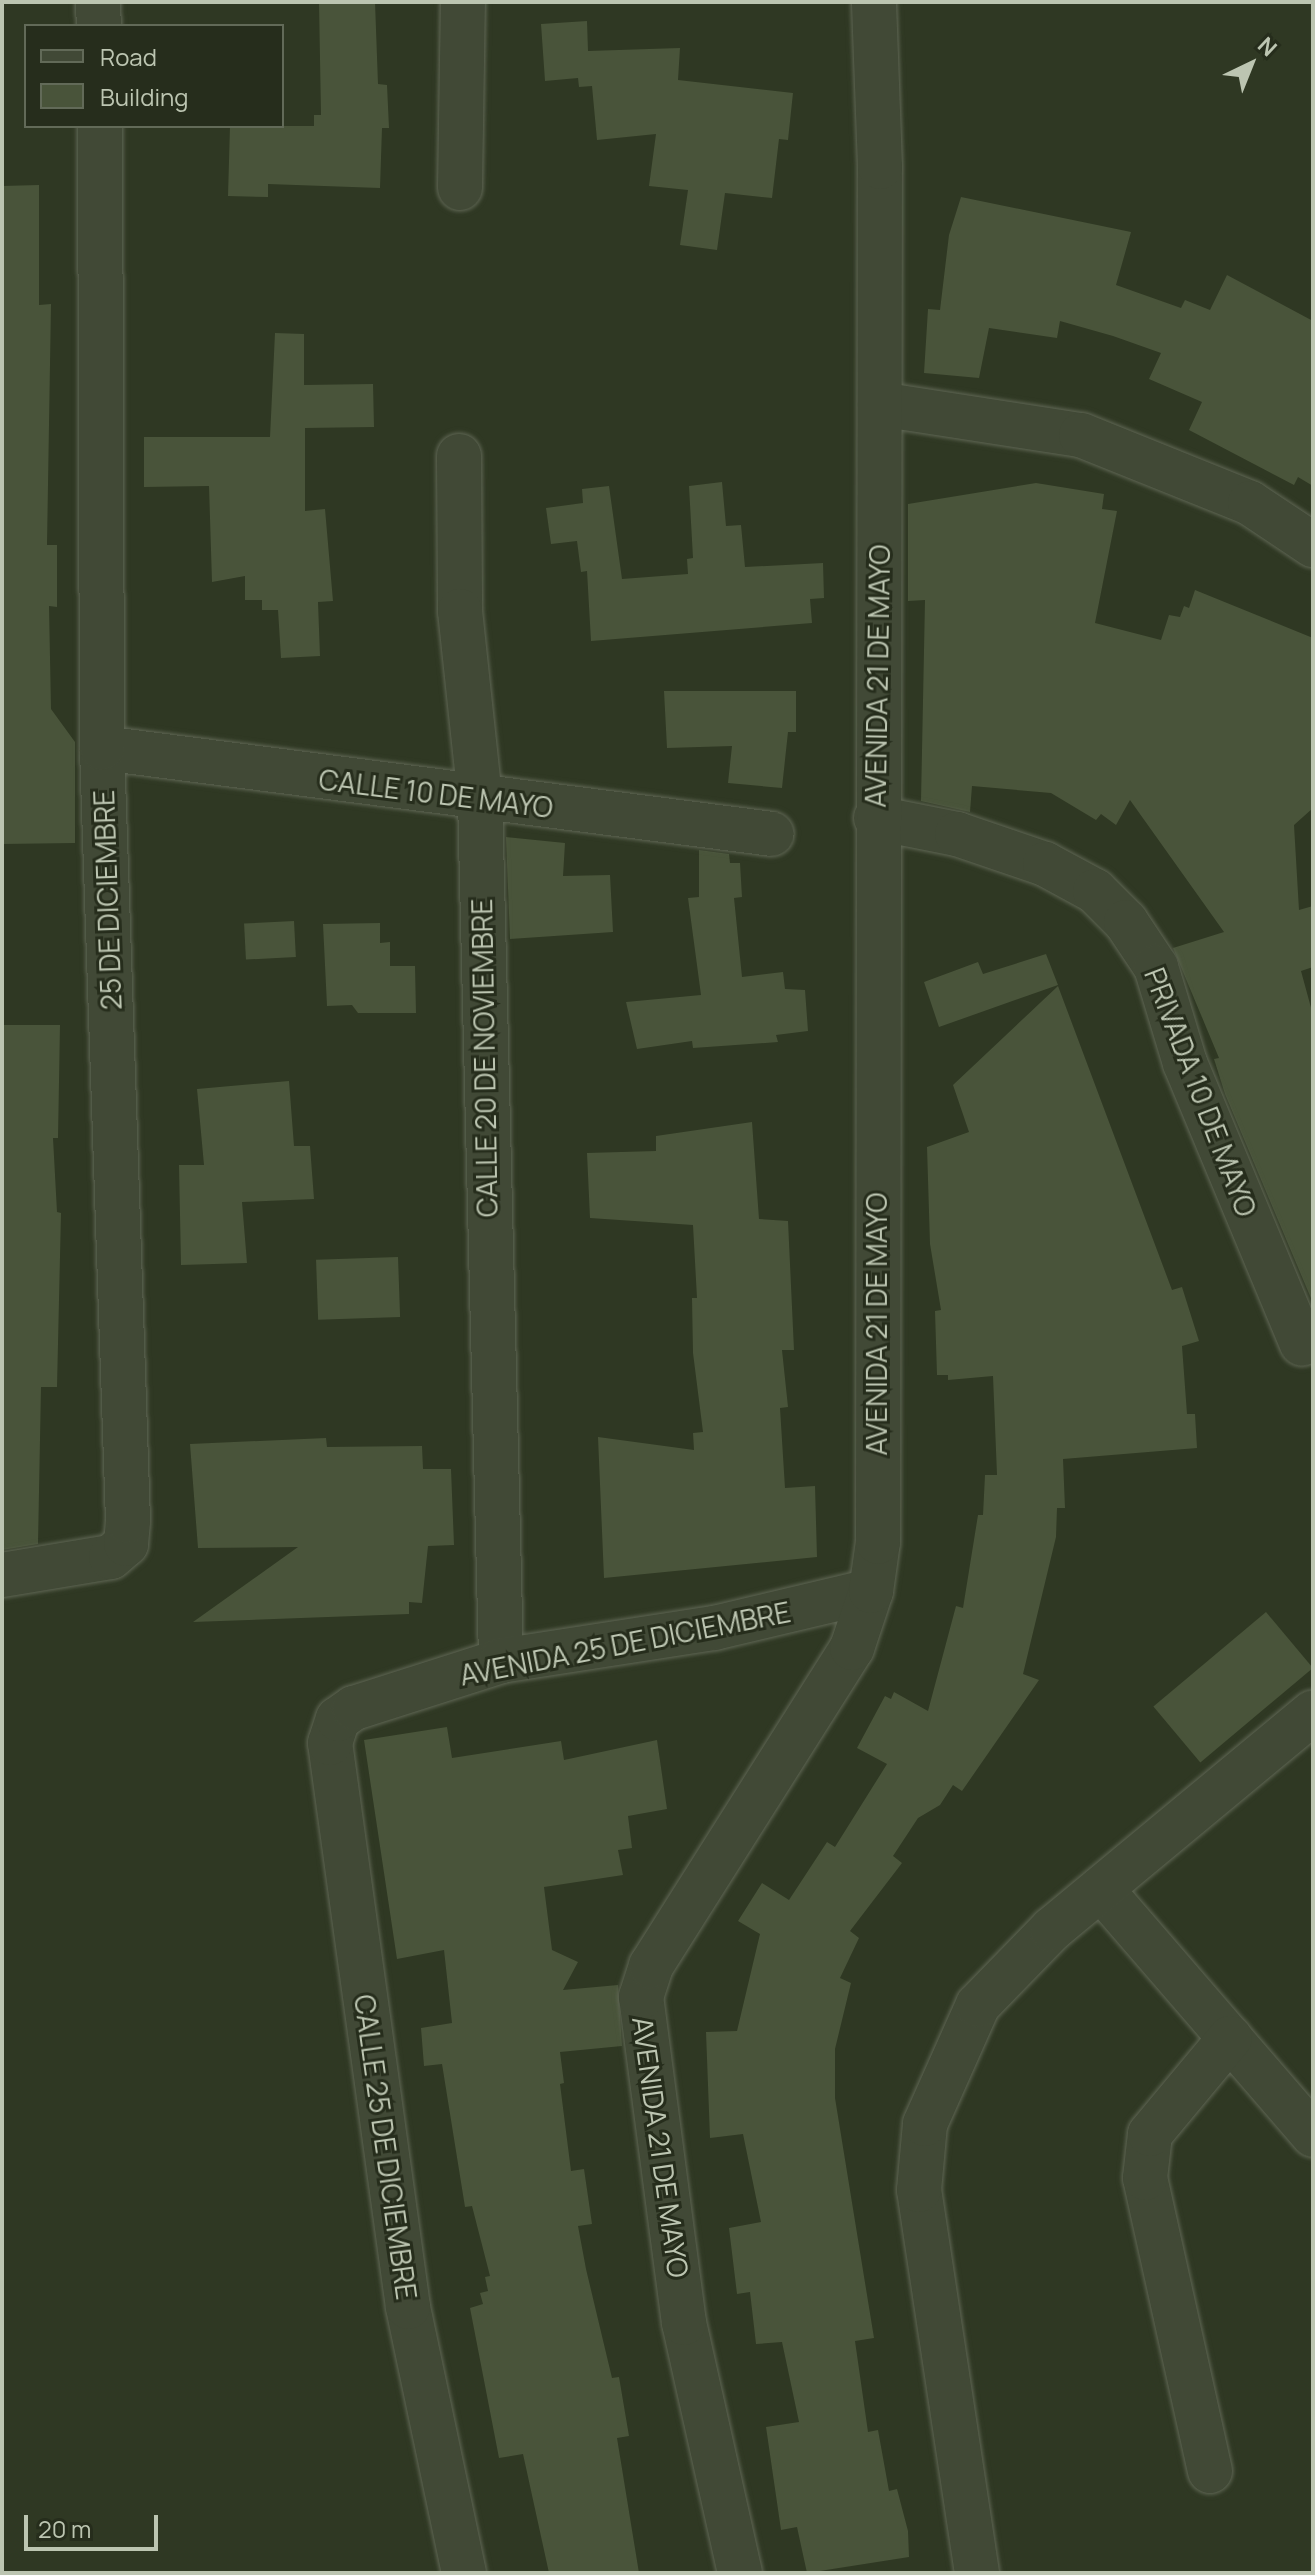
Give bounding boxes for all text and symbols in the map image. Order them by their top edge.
legend [24,24,284,128]
north arrow [1211,24,1291,104]
text: N [1251,30,1283,63]
text: Road [100,40,157,73]
text: Building [100,80,188,113]
street label: AVENIDA 21 DE MAYO [858,544,896,808]
street label: CALLE 10 DE MAYO [317,762,555,824]
street label: 25 DE DICIEMBRE [86,789,128,1011]
street label: CALLE 20 DE NOVIEMBRE [464,898,504,1218]
street label: PRIVADA 10 DE MAYO [1138,963,1264,1221]
street label: AVENIDA 21 DE MAYO [859,1192,893,1456]
street label: AVENIDA 25 DE DICIEMBRE [457,1594,793,1692]
street label: CALLE 25 DE DICIEMBRE [348,1992,424,2302]
street label: AVENIDA 21 DE MAYO [626,2014,696,2280]
scale bar [28,2499,162,2549]
text: 20 m [38,2512,91,2545]

